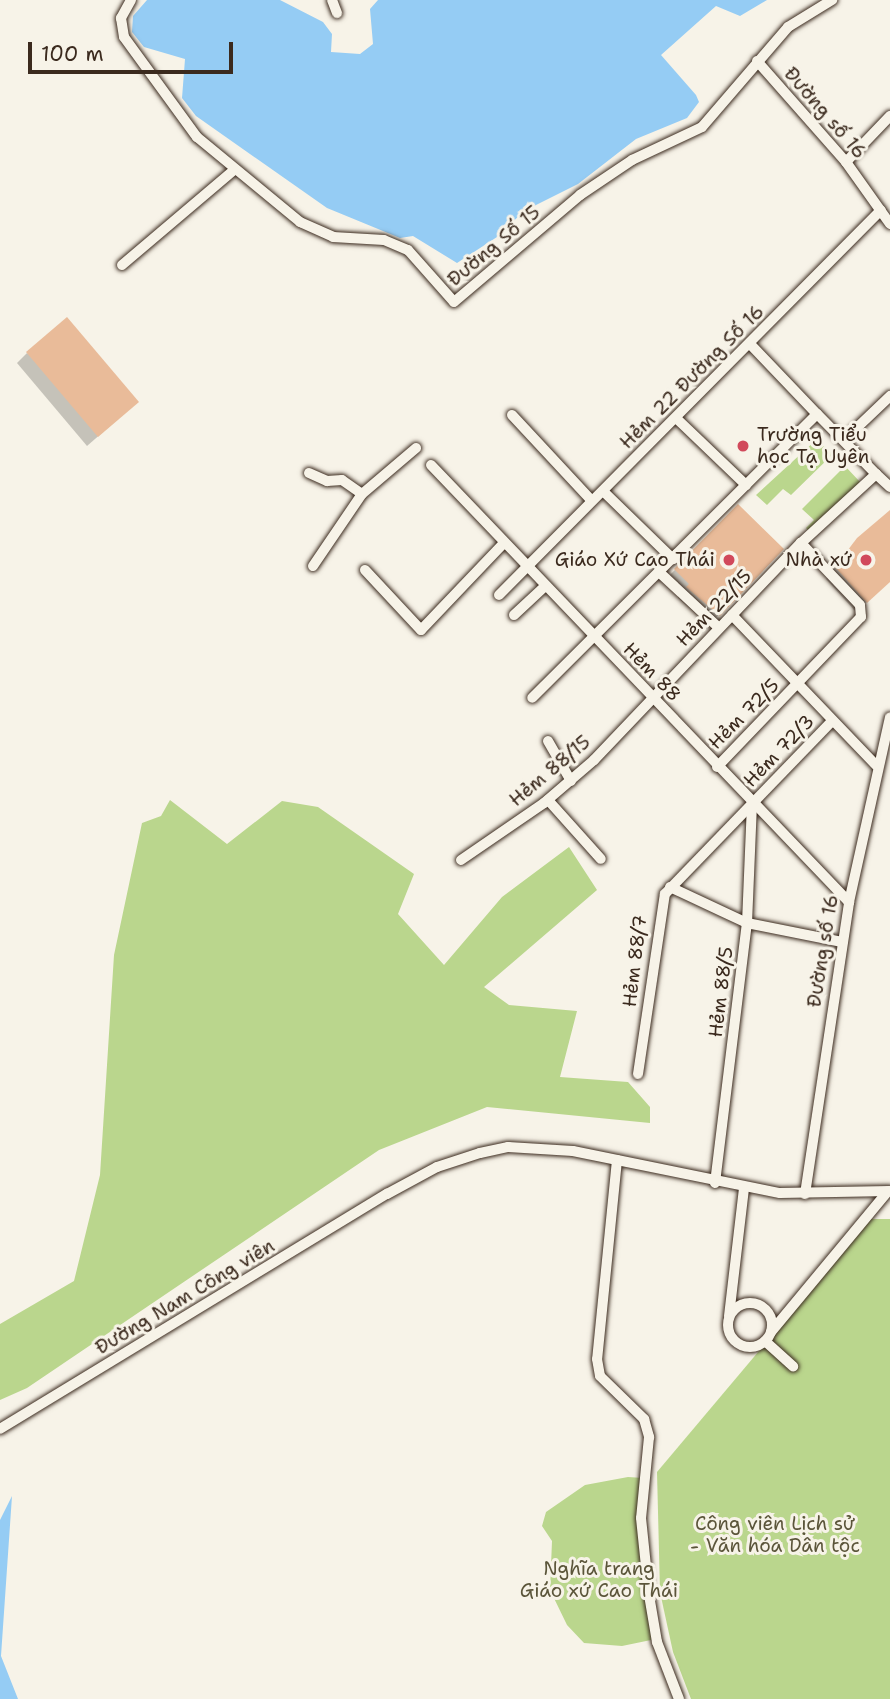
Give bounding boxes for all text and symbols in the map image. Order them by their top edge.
scale bar [32,28,236,72]
text: 100 m [41,40,104,68]
street label: Đường số 16 [779,63,871,163]
street label: Đường Số 15 [443,201,545,291]
street label: Hẻm 22 Đường Số 16 [615,300,769,454]
place label: Trường Tiểu học Tạ Uyên [757,424,869,468]
marker: Trường Tiểu học Tạ Uyên [735,438,751,454]
place label: Giáo Xứ Cao Thái [555,549,715,571]
place label: Nhà xứ [786,549,852,571]
marker: Giáo Xứ Cao Thái [721,552,737,568]
marker: Nhà xứ [858,552,874,568]
street label: Hẻm 22/15 [672,565,756,651]
street label: Hẻm 88 [618,638,686,706]
street label: Hẻm 72/5 [704,674,784,754]
street label: Hẻm 72/3 [739,710,819,792]
street label: Hẻm 88/15 [505,731,595,811]
street label: Đường số 16 [803,893,843,1009]
street label: Hẻm 88/7 [618,914,652,1008]
street label: Hẻm 88/5 [704,945,738,1039]
street label: Đường Nam Công viên [91,1234,279,1360]
park label: Công viên Lịch sử - Văn hóa Dân tộc [690,1513,860,1557]
park label: Nghĩa trang Giáo xứ Cao Thái [520,1558,678,1602]

